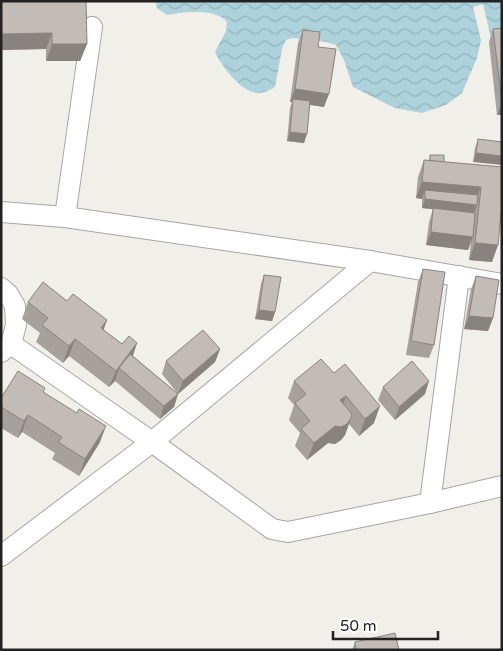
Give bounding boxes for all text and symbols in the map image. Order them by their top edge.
scale bar [333,608,438,640]
text: 50 m [340,617,377,635]

